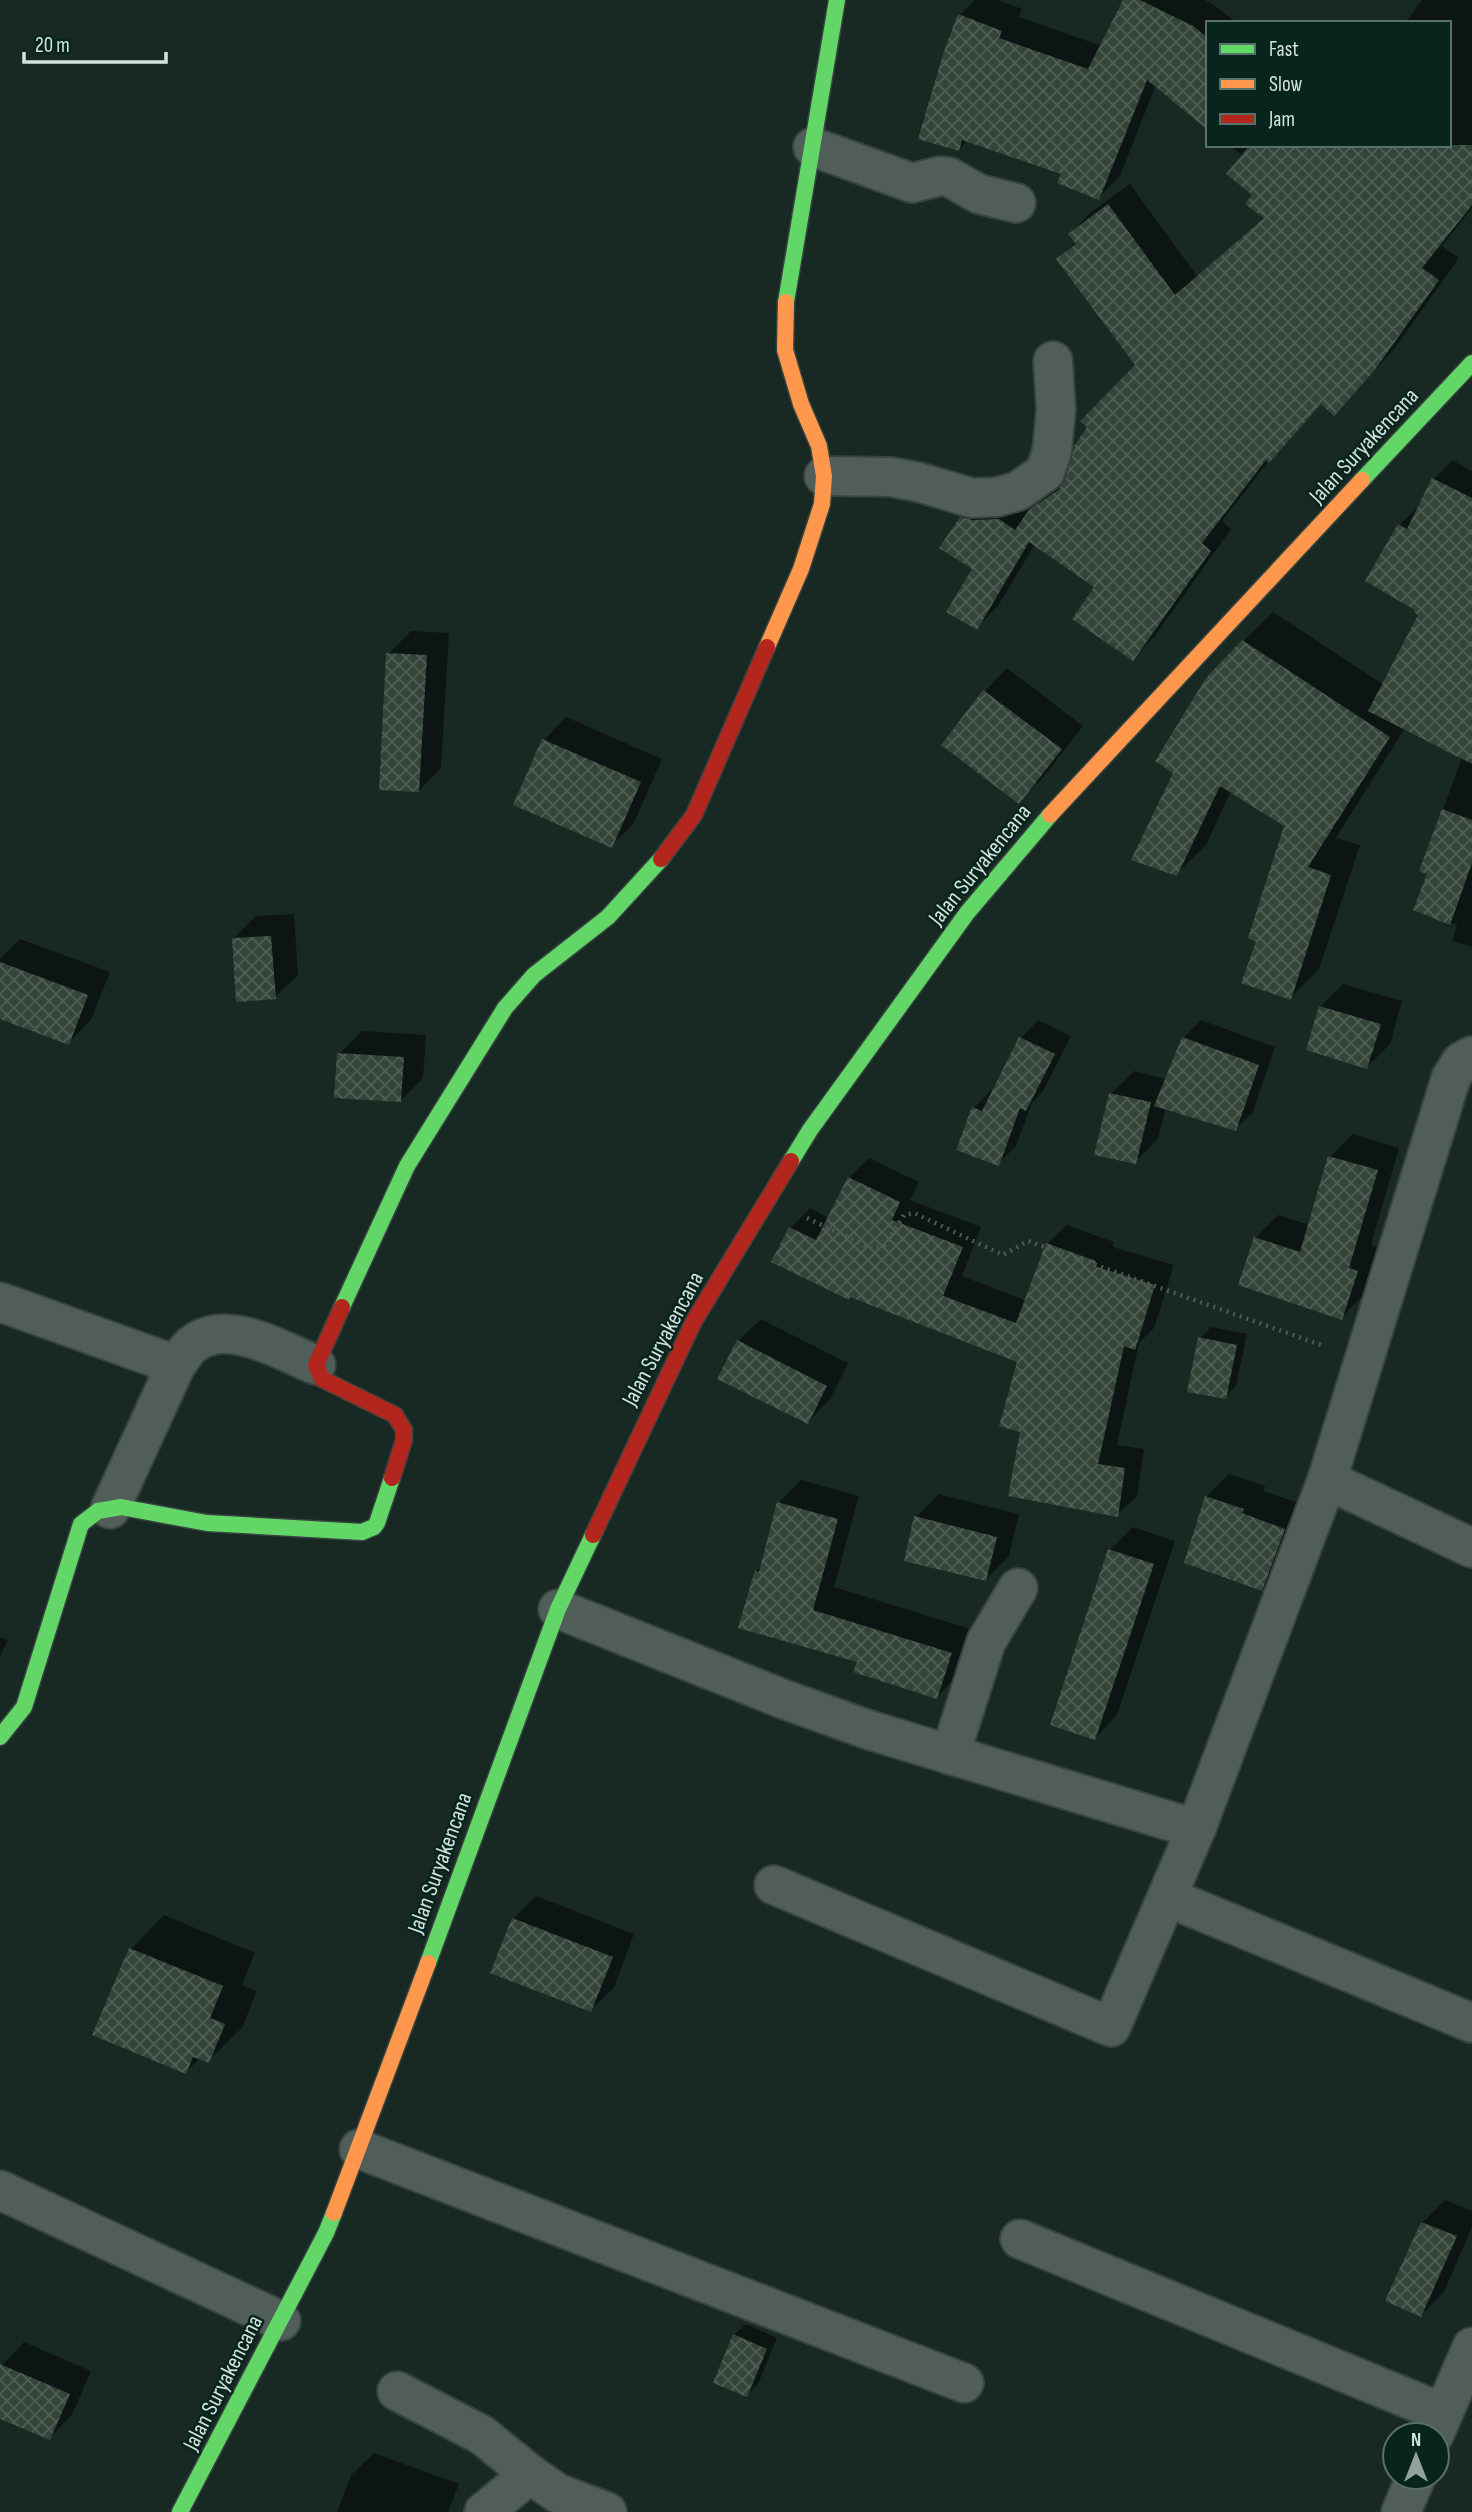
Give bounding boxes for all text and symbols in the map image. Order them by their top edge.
scale bar [24,21,166,65]
legend [1206,21,1451,147]
text: 20 m [35,33,70,58]
text: Fast [1269,37,1299,62]
text: Slow [1269,72,1303,97]
text: Jam [1268,107,1295,132]
street label: Jalan Suryakencana [1303,382,1425,510]
street label: Jalan Suryakencana [922,799,1037,932]
street label: Jalan Suryakencana [615,1267,710,1412]
street label: Jalan Suryakencana [401,1789,478,1938]
street label: Jalan Suryakencana [177,2311,269,2456]
north arrow [1381,2421,1451,2491]
text: N [1411,2429,1421,2452]

